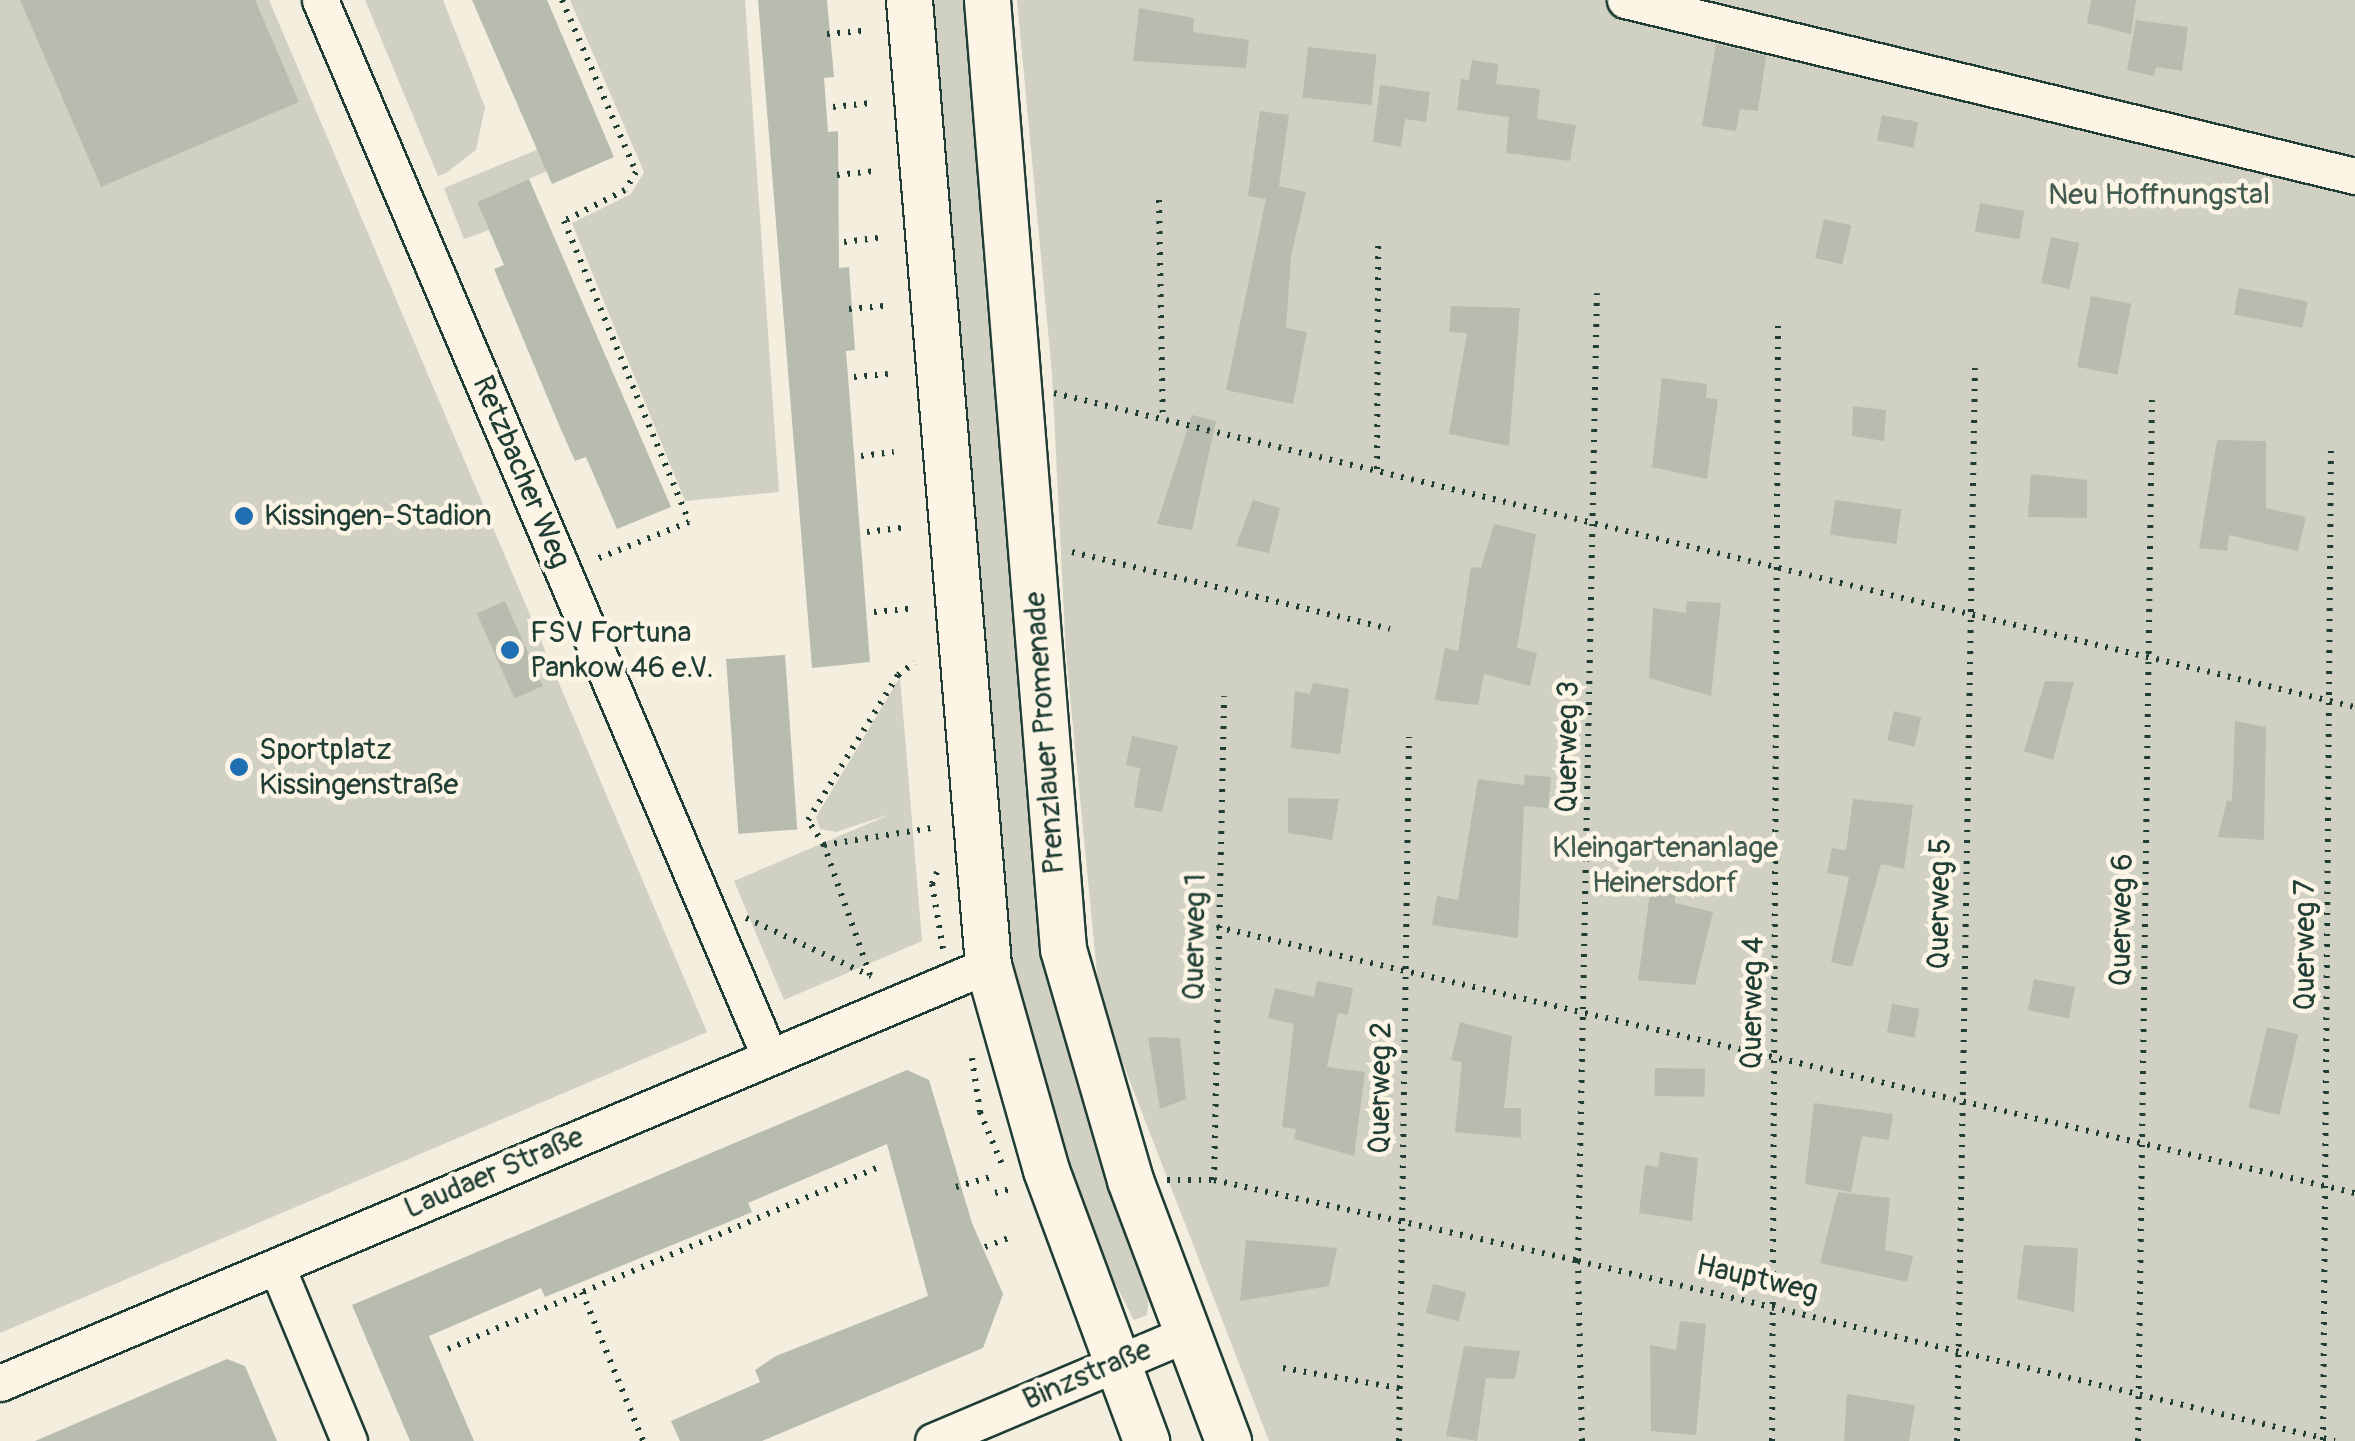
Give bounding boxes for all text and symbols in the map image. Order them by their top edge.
park label: Neu Hoffnungstal [2048,177,2270,213]
street label: Retzbacher Weg [464,370,578,574]
place label: Kissingen-Stadion [264,498,492,534]
marker: Kissingen-Stadion [233,505,255,527]
street label: Prenzlauer Promenade [1017,590,1073,876]
place label: FSV Fortuna Pankow 46 e.V. [530,615,714,686]
marker: FSV Fortuna Pankow 46 e.V. [499,639,521,661]
street label: Querweg 3 [1549,681,1587,813]
place label: Sportplatz Kissingenstraße [259,732,458,802]
marker: Sportplatz Kissingenstraße [228,756,250,778]
park label: Kleingartenanlage Heinersdorf [1552,830,1778,900]
street label: Querweg 5 [1921,838,1959,970]
street label: Querweg 6 [2103,853,2141,987]
street label: Querweg 1 [1176,873,1214,1001]
street label: Querweg 7 [2287,879,2323,1011]
street label: Querweg 4 [1734,936,1772,1070]
street label: Querweg 2 [1362,1022,1400,1154]
street label: Laudaer Straße [399,1119,589,1227]
street label: Hauptweg [1693,1248,1821,1310]
street label: Binzstraße [1017,1332,1157,1418]

